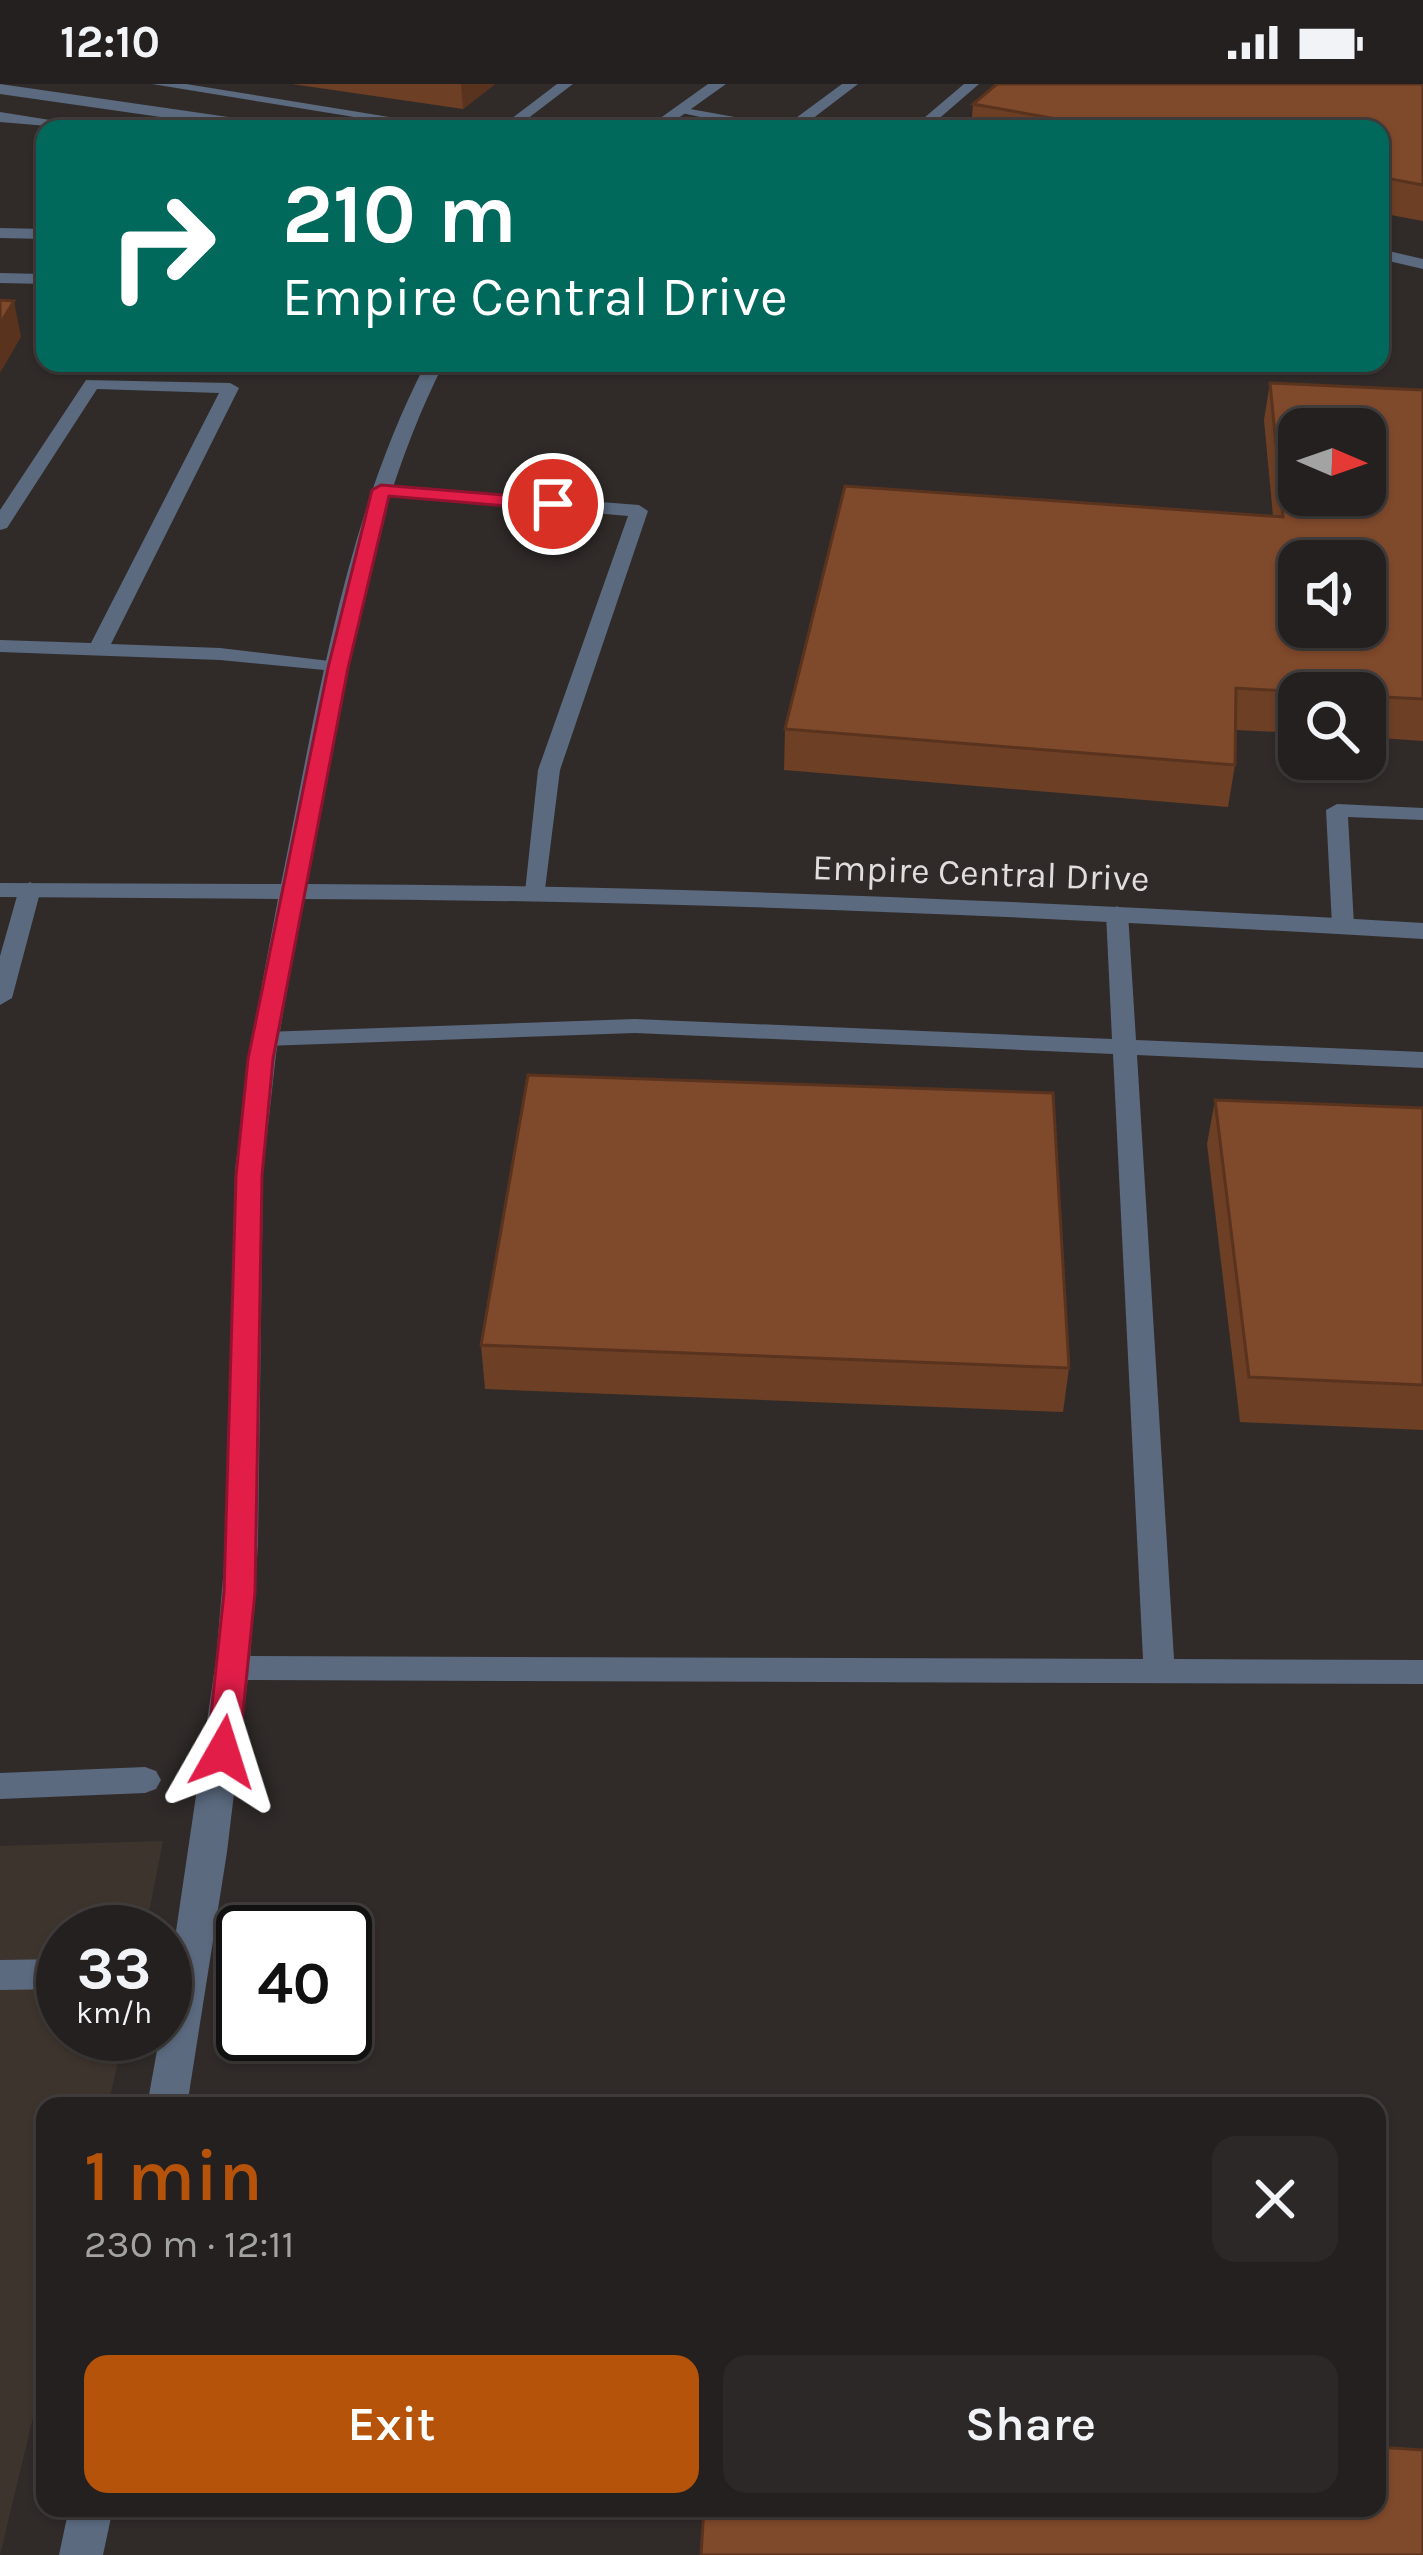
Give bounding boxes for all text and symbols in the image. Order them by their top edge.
text: 12:10 [60,16,160,68]
text: 210 m [282,165,517,263]
icon: right [84,168,240,324]
text: Empire Central Drive [282,265,788,329]
north arrow [1278,408,1386,516]
map controls [1278,408,1386,780]
pin [502,453,604,555]
icon: arrive [520,471,586,537]
button: sound [1278,540,1386,648]
button: search [1278,672,1386,780]
street label: Empire Central Drive [812,846,1150,900]
position arrow [160,1689,286,1815]
speed limit sign: 40 [216,1905,372,2061]
text: 33 [77,1933,151,2003]
text: km/h [76,1995,152,2031]
text: 1 min [84,2134,263,2218]
button: close [1212,2136,1338,2262]
text: 230 m · 12:11 [84,2221,294,2267]
button: Exit [84,2355,699,2493]
button: Share [723,2355,1338,2493]

